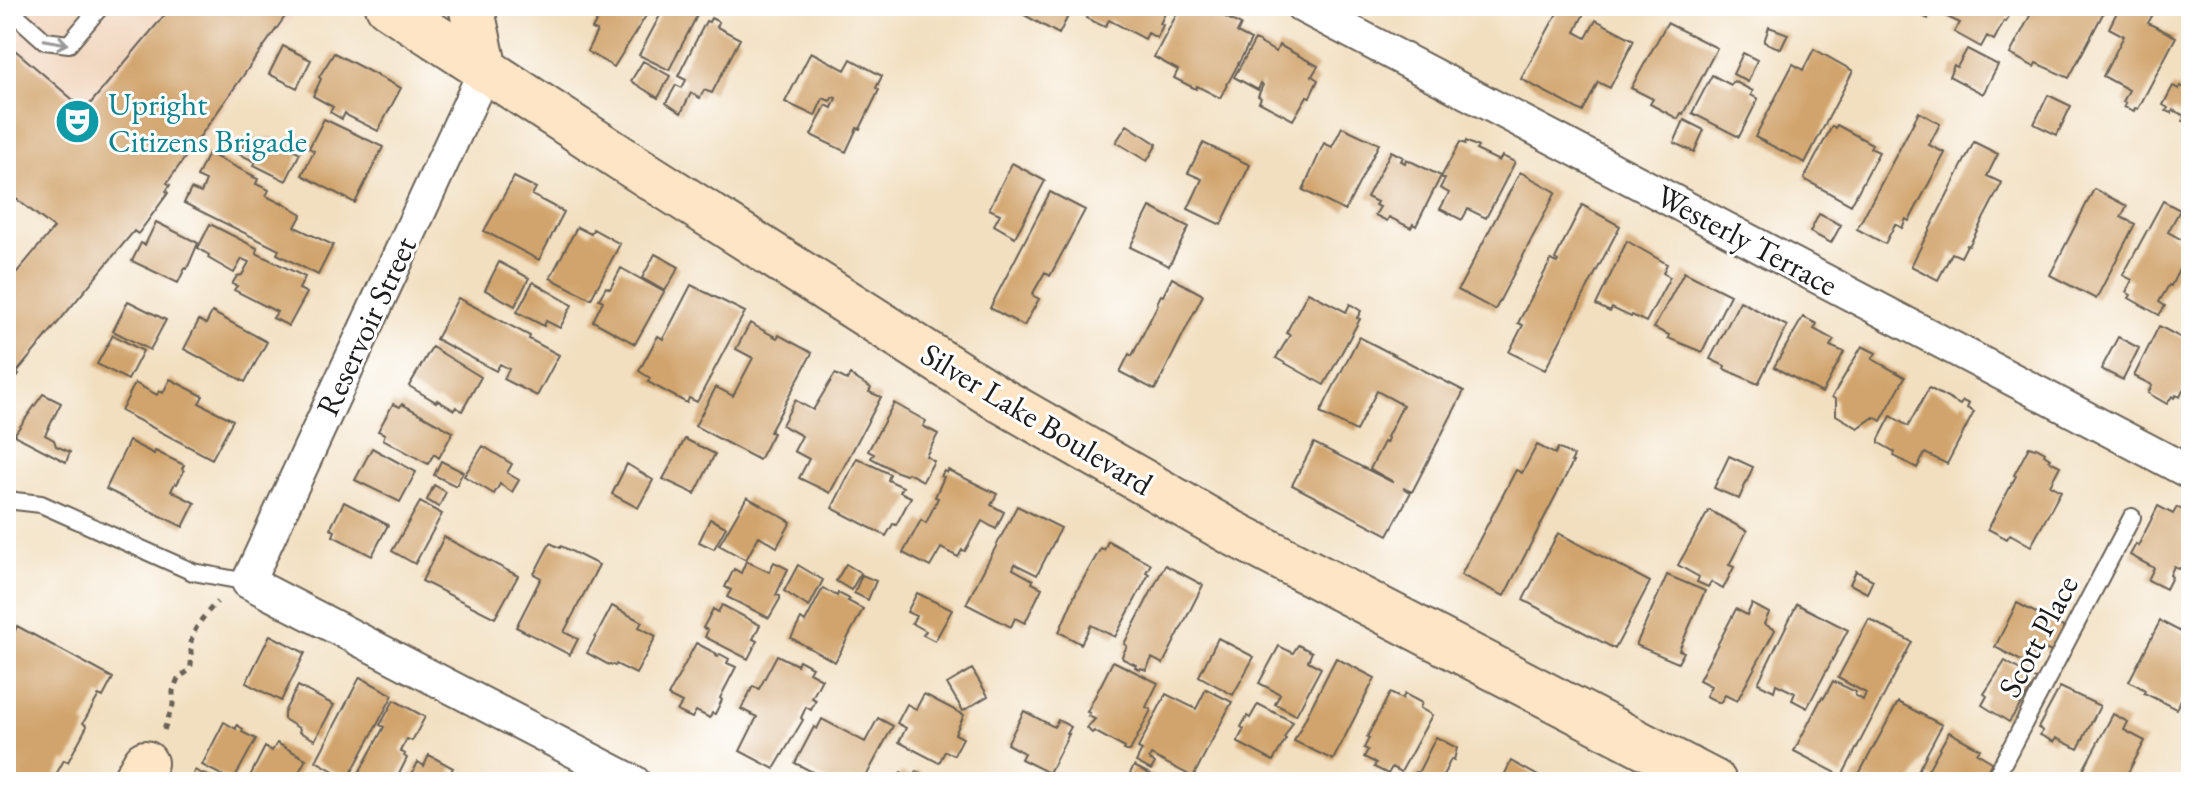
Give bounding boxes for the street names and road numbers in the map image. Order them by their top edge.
street label: Westerly Terrace [1649,175,1845,305]
street label: Reservoir Street [306,230,426,422]
street label: Silver Lake Boulevard [913,333,1161,505]
street label: Scott Place [1988,568,2088,704]

